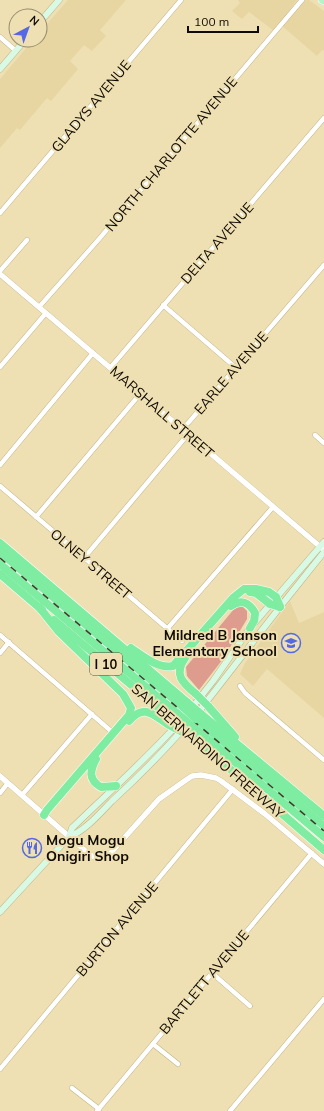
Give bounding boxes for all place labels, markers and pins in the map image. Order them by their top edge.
place label: Mildred B Janson Elementary School [153,626,277,660]
school or university icon: Mildred B Janson Elementary School [280,632,302,654]
place label: Mogu Mogu Onigiri Shop [46,831,129,865]
restaurant icon: Mogu Mogu Onigiri Shop [21,837,43,859]

